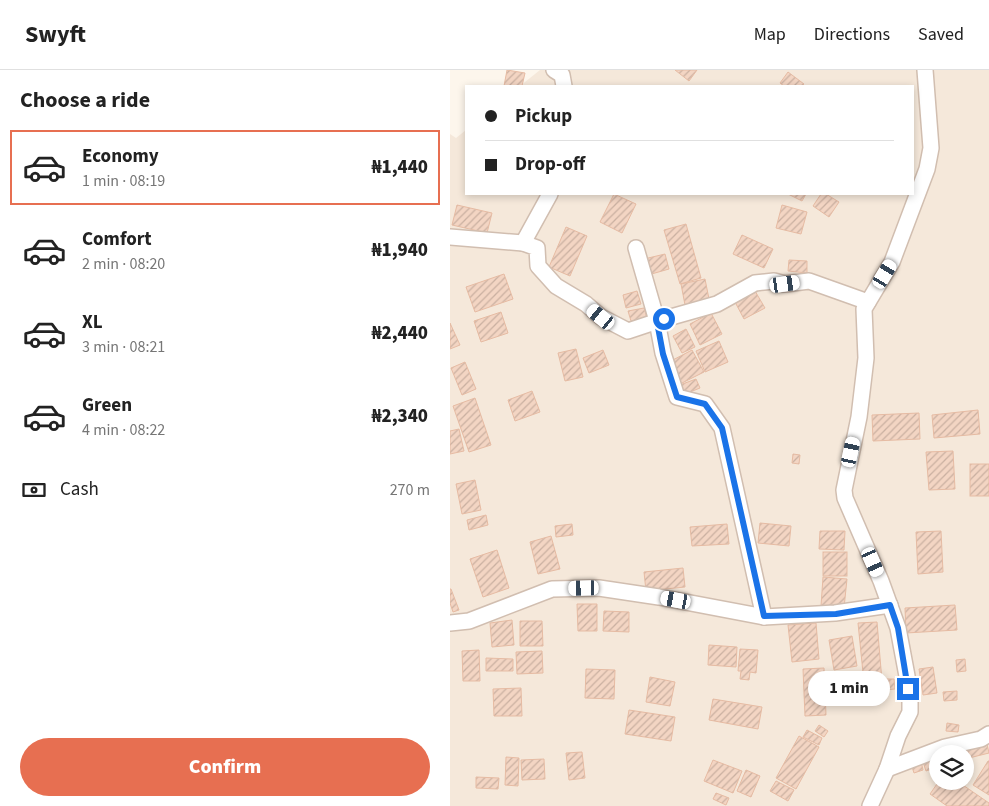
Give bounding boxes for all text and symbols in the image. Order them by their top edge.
text: Swyft [25,17,86,52]
text: Map [754,22,786,47]
text: Directions [814,22,890,47]
text: Saved [918,22,964,47]
text: Choose a ride [20,84,150,116]
text: Pickup [515,103,572,130]
text: Economy [82,143,159,170]
icon: car [22,145,67,190]
text: Drop-off [515,151,585,178]
text: ₦1,440 [371,154,428,181]
text: 1 min · 08:19 [82,170,165,192]
text: Comfort [82,226,152,253]
icon: car [22,228,67,273]
text: ₦1,940 [371,237,428,264]
text: 2 min · 08:20 [82,253,165,275]
car [870,257,899,291]
car [769,274,800,294]
car [584,302,617,332]
route start [653,308,675,330]
text: XL [82,309,103,336]
icon: car [22,311,67,356]
text: ₦2,440 [371,320,428,347]
text: 3 min · 08:21 [82,336,165,358]
text: Green [82,392,132,419]
icon: car [22,394,67,439]
text: ₦2,340 [371,403,428,430]
text: 4 min · 08:22 [82,419,165,441]
car [840,436,861,468]
icon: cash [20,476,48,504]
text: Cash [60,476,99,503]
text: 270 m [390,479,430,501]
car [860,545,885,579]
car [568,580,599,596]
car [659,590,692,610]
callout: 1 min [808,672,890,706]
text: 1 min [829,677,869,699]
route end [897,678,919,700]
button: Confirm [20,738,430,796]
map controls [929,745,974,790]
button: layers [929,745,974,790]

